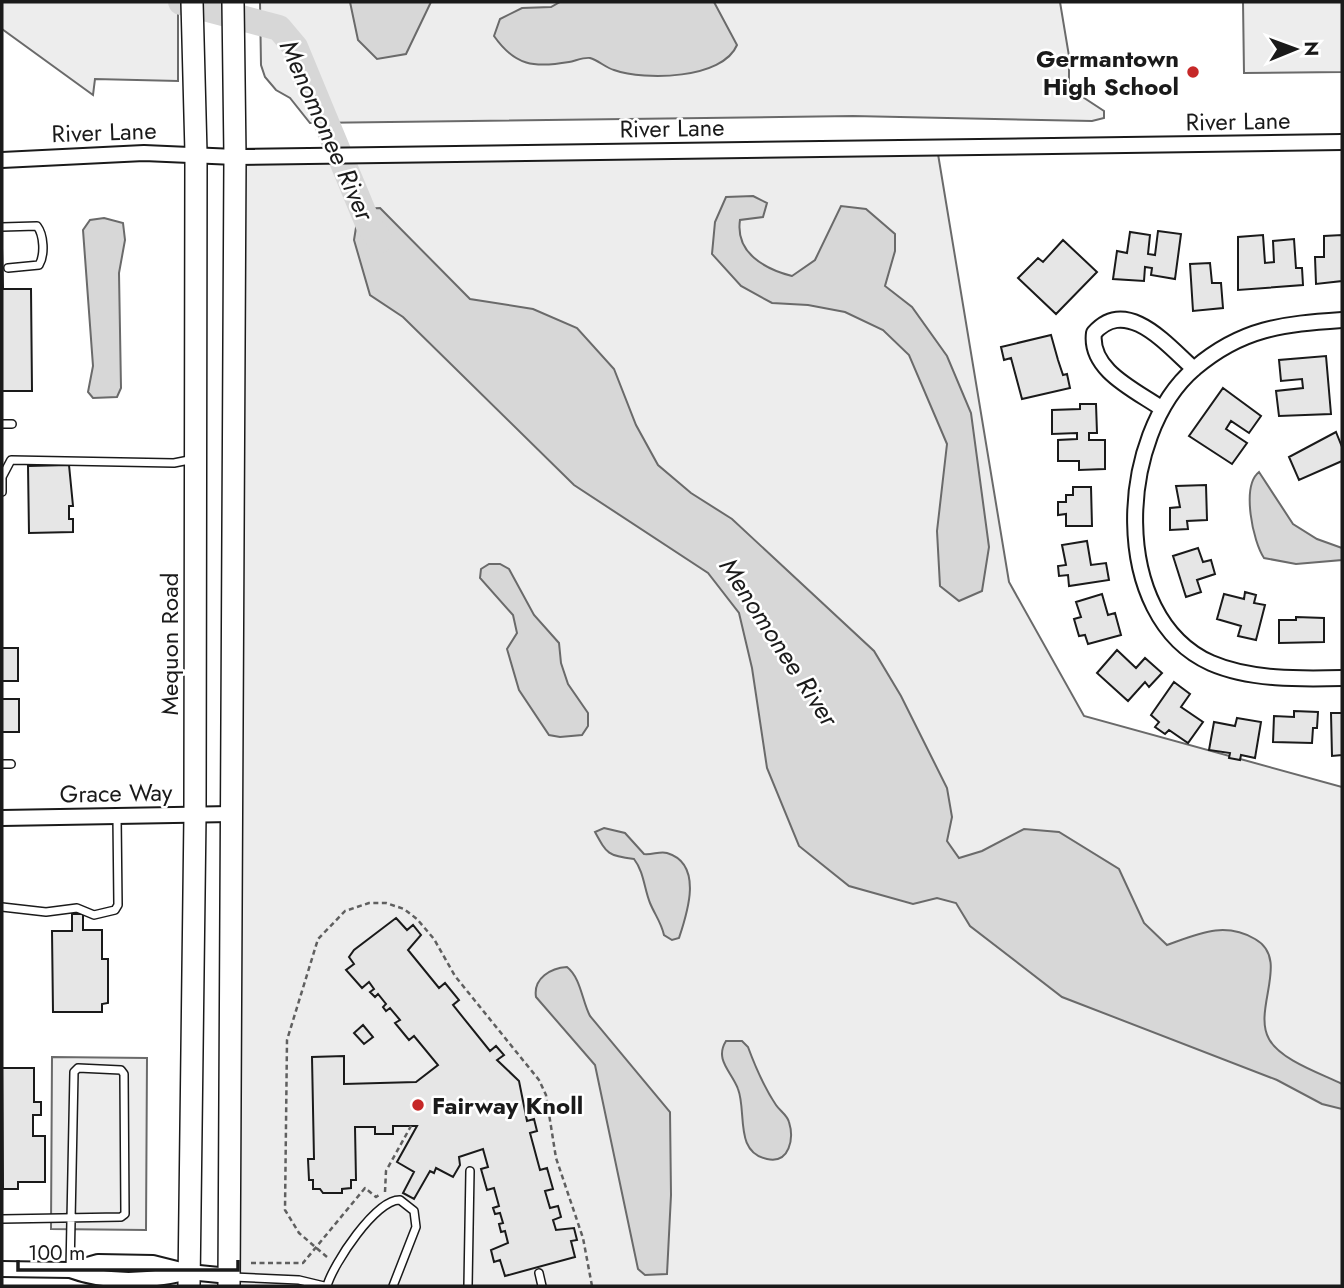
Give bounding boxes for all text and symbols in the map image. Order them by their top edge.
north arrow [1260,14,1330,84]
water label: Menomonee River [270,34,384,228]
place label: Germantown High School [1036,41,1179,104]
text: N [1298,41,1325,56]
marker: Germantown High School [1185,64,1201,80]
street label: River Lane [1185,103,1291,139]
street label: River Lane [619,110,725,146]
street label: River Lane [51,113,157,151]
water label: Menomonee River [710,550,848,735]
street label: Mequon Road [152,573,187,715]
street label: Grace Way [59,775,173,811]
place label: Fairway Knoll [432,1088,583,1123]
marker: Fairway Knoll [410,1097,426,1113]
scale bar [18,1228,238,1272]
text: 100 m [28,1238,85,1268]

